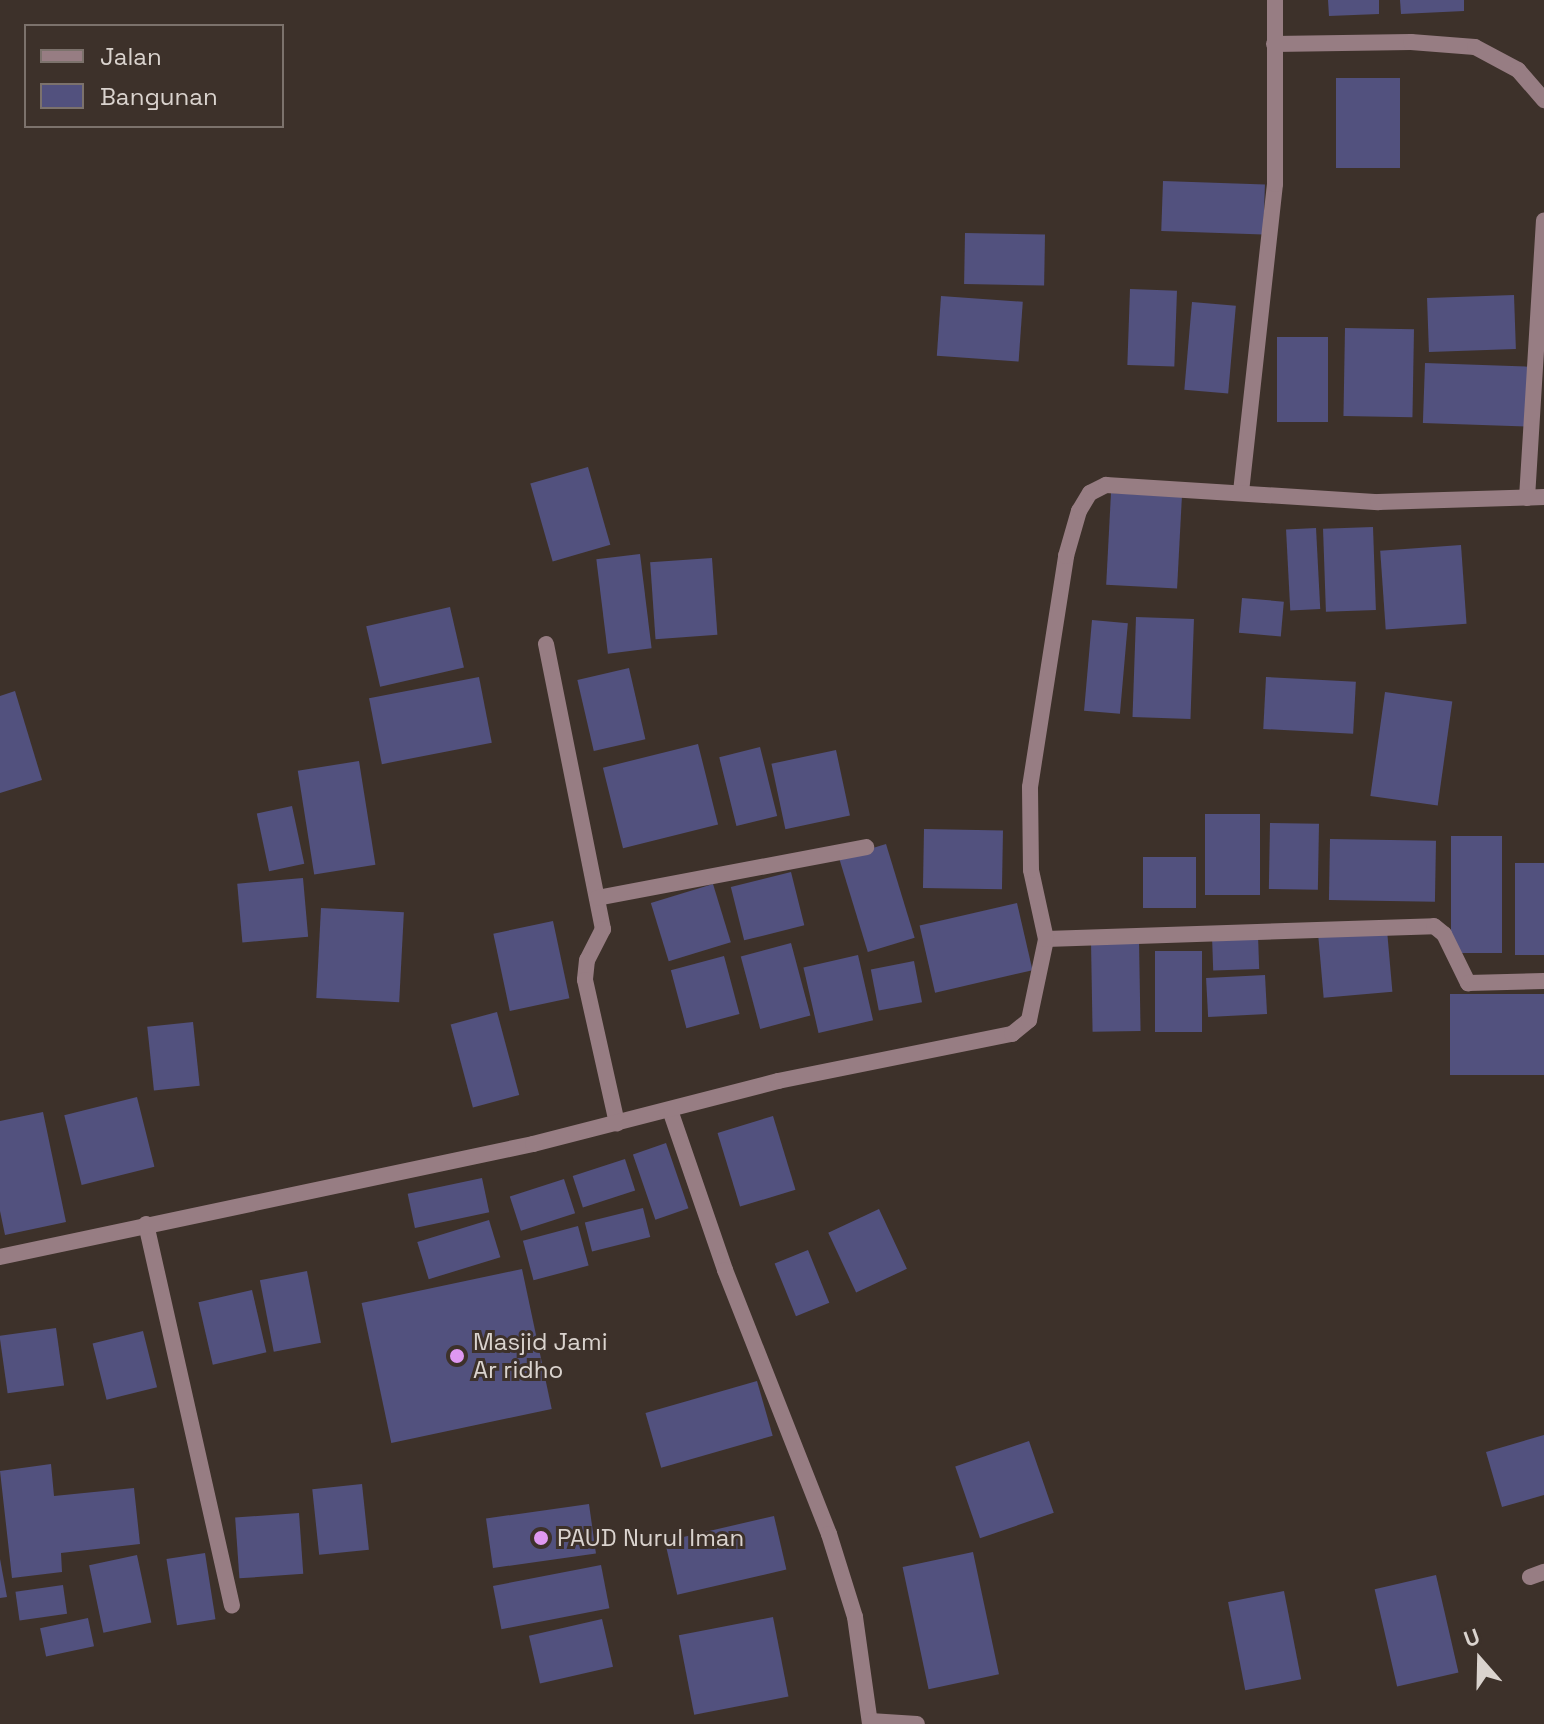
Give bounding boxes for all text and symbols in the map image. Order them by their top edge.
legend [24,24,284,128]
text: Jalan [100,41,162,72]
text: Bangunan [100,81,218,112]
place label: Masjid Jami Ar ridho [473,1328,608,1384]
marker: Masjid Jami Ar ridho [448,1347,466,1365]
place label: PAUD Nurul Iman [557,1524,744,1552]
marker: PAUD Nurul Iman [532,1529,550,1547]
north arrow [1440,1620,1520,1700]
text: U [1460,1622,1484,1653]

